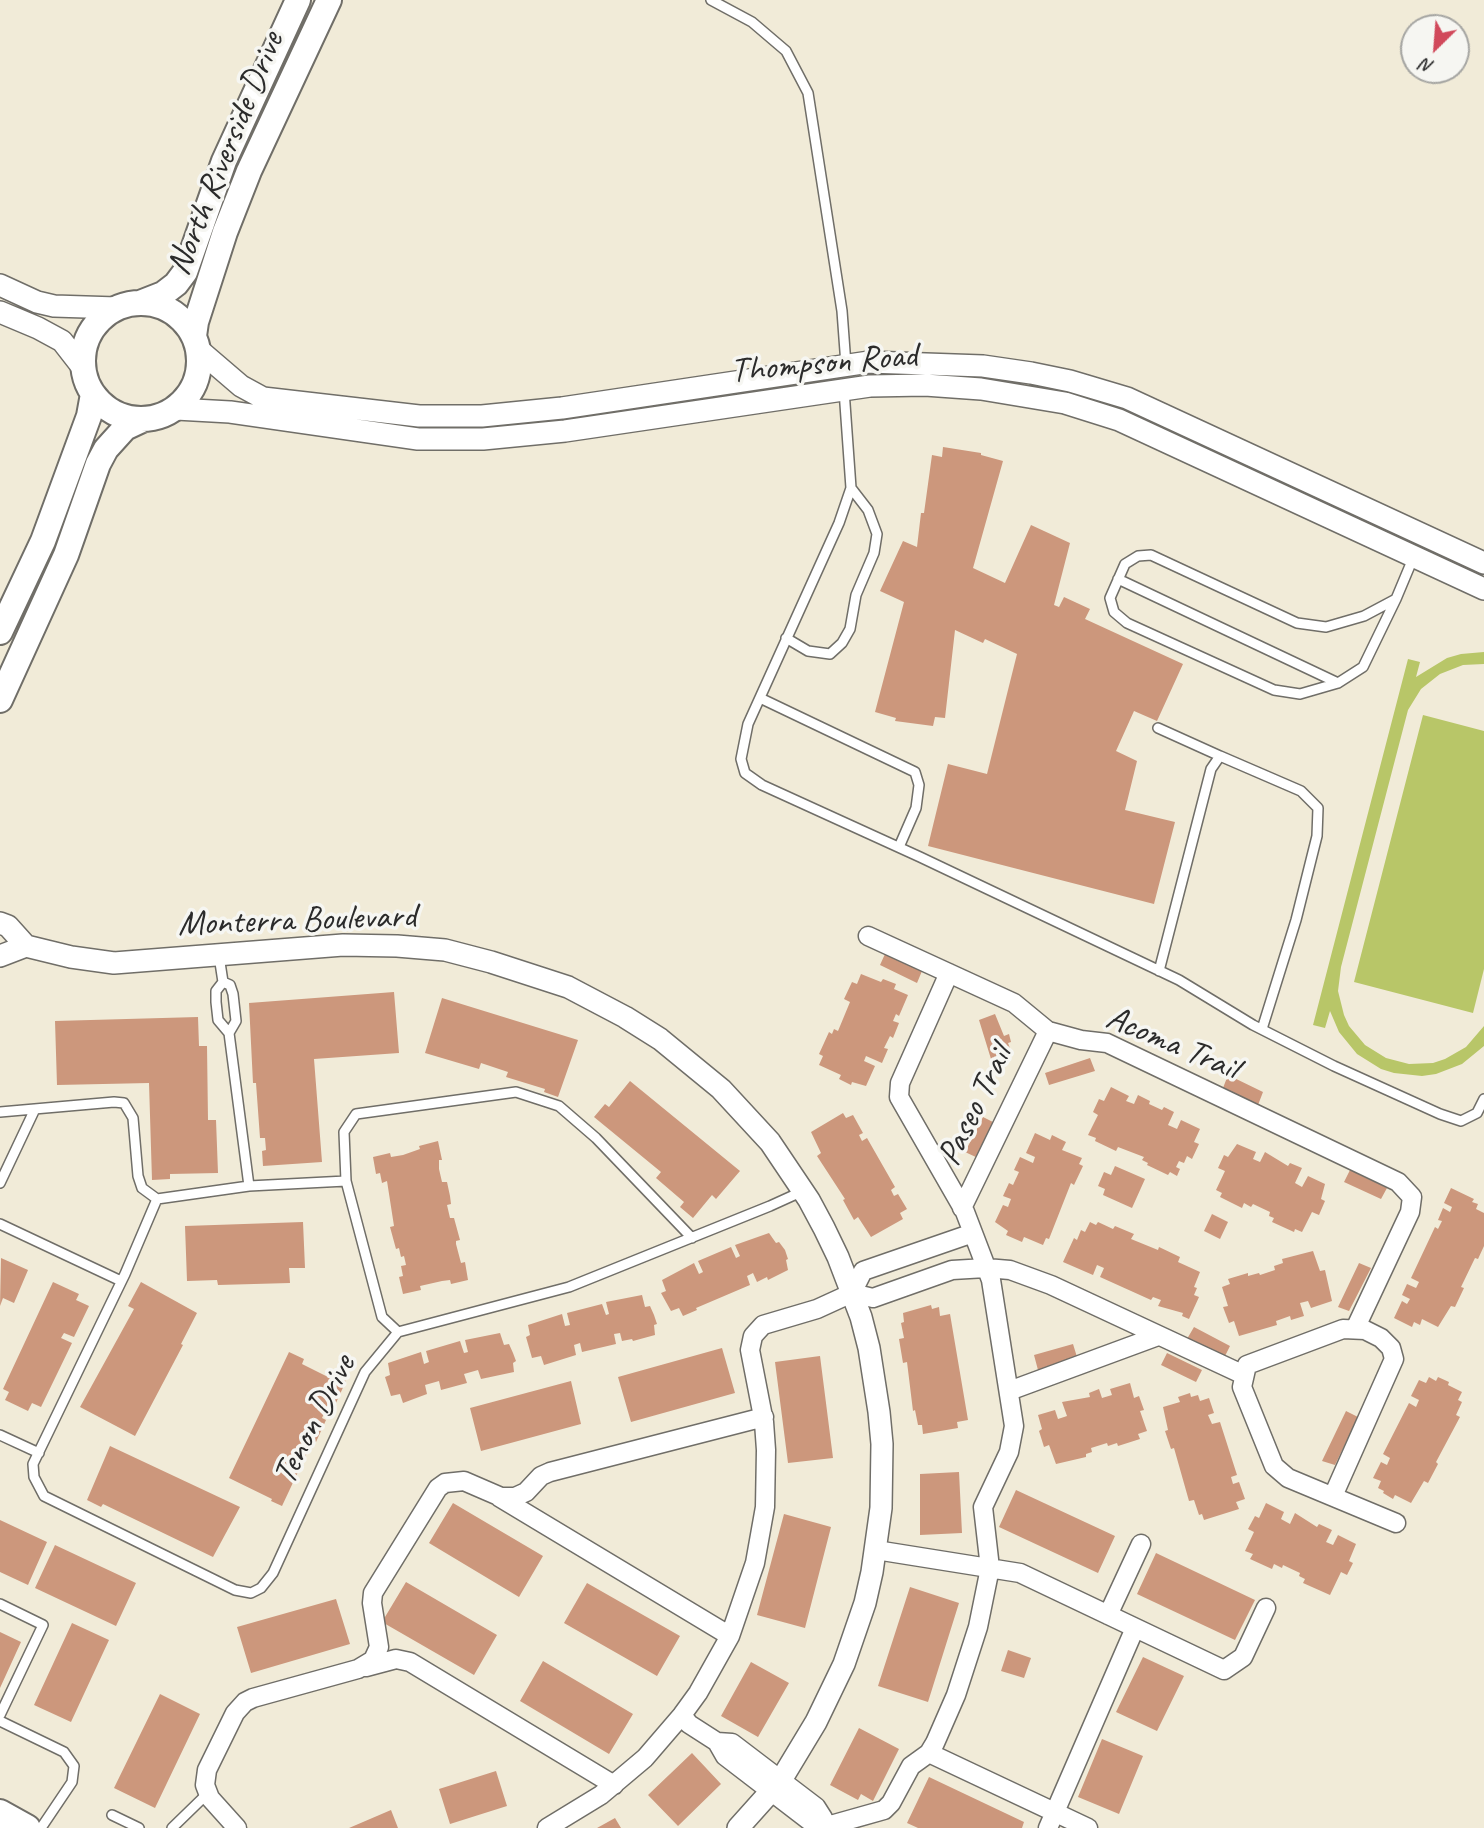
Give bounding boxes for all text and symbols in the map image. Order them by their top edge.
north arrow [1400,14,1470,84]
street label: North Riverside Drive [158,27,294,281]
text: N [1417,53,1437,80]
street label: Thompson Road [729,335,919,393]
street label: Monterra Boulevard [177,896,417,946]
street label: Acoma Trail [1100,997,1244,1091]
street label: Paseo Trail [929,1039,1023,1173]
street label: Tenon Drive [265,1348,365,1492]

